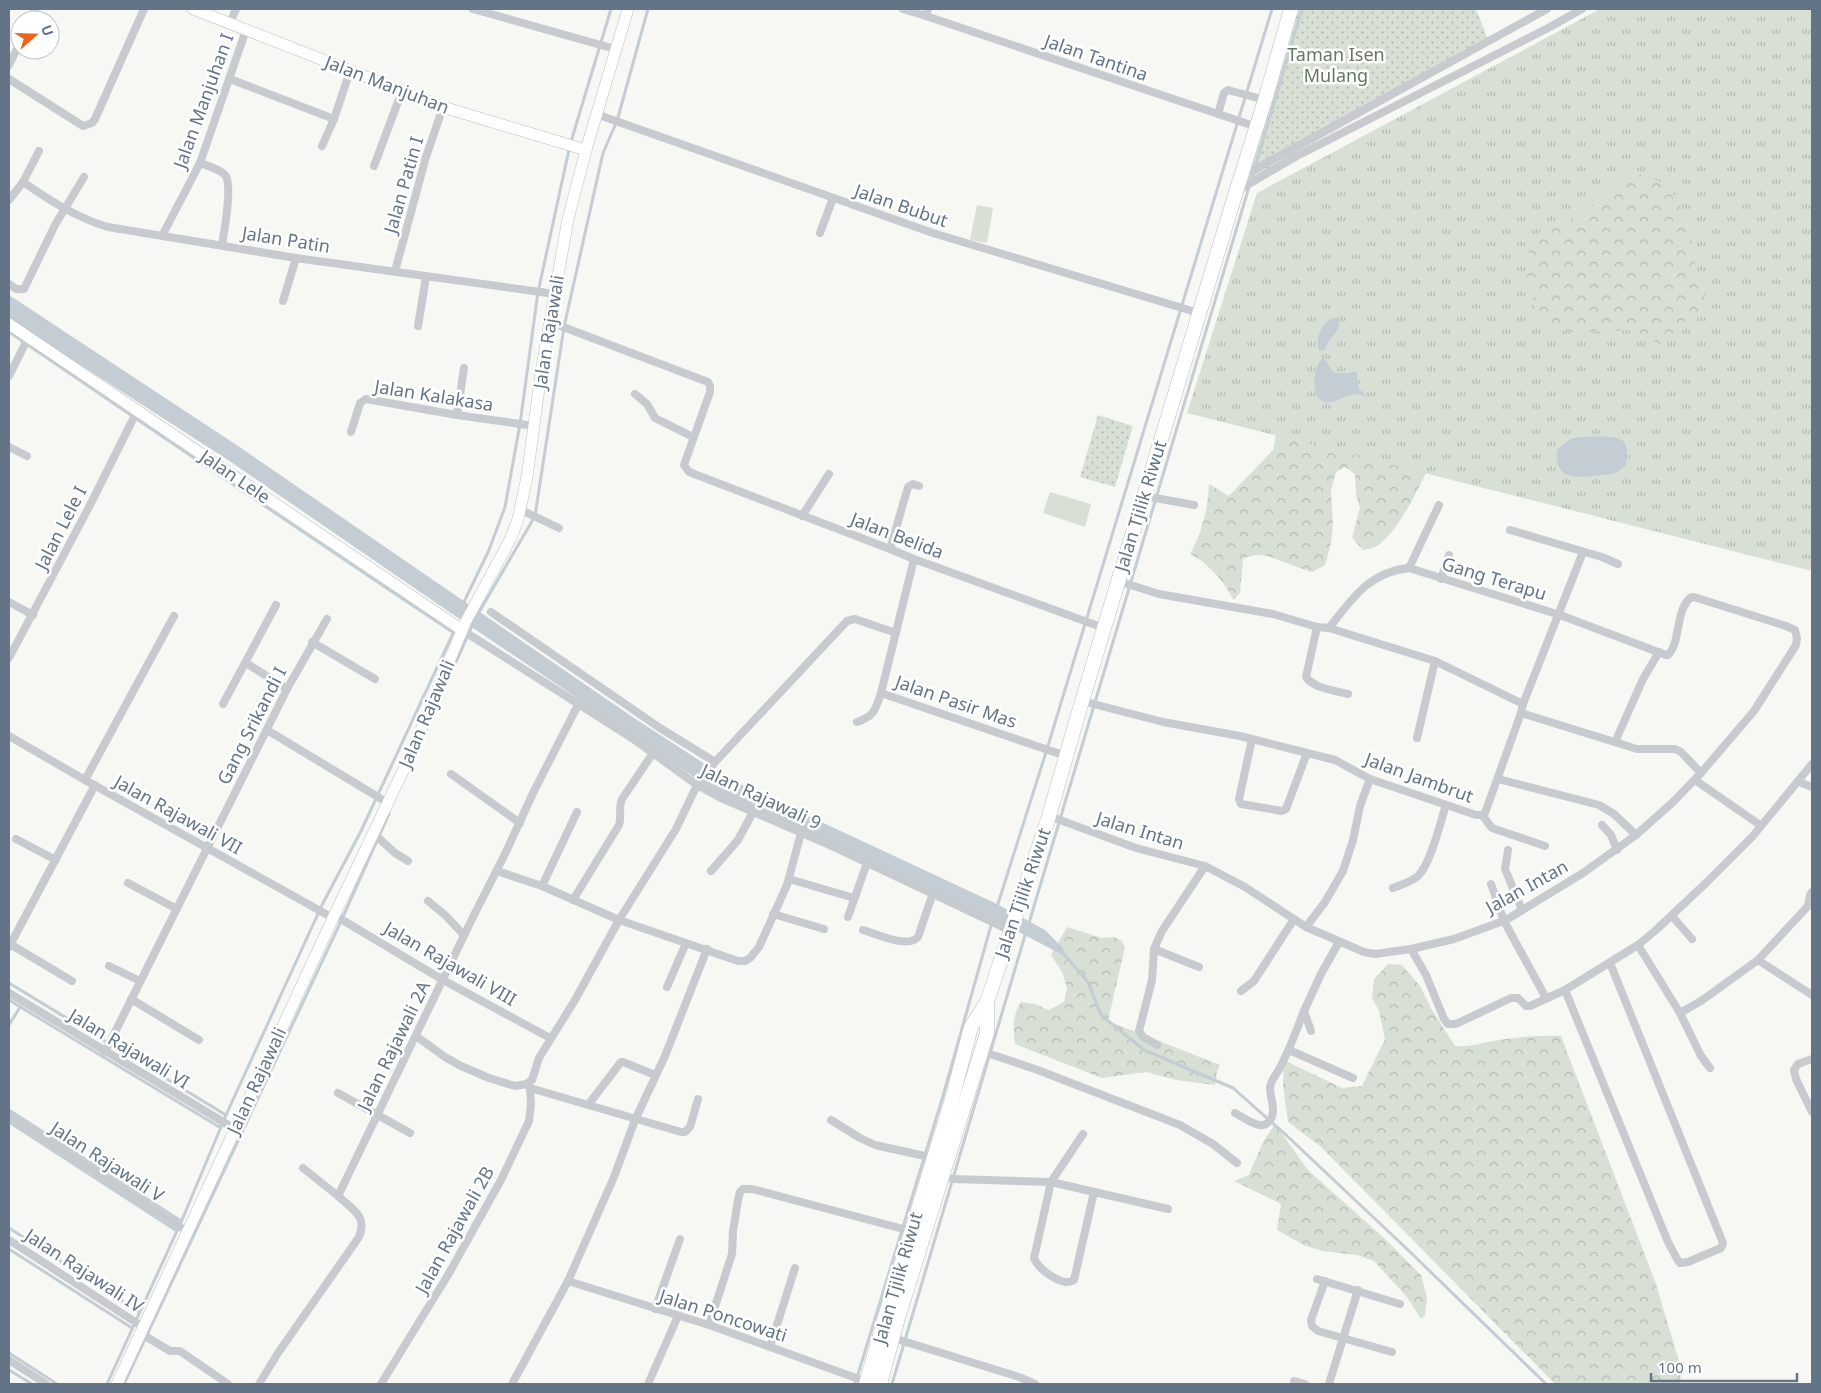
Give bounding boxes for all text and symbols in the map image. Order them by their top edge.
north arrow [10,10,60,60]
text: U [37,22,58,39]
street label: Jalan Tantina [1040,28,1151,86]
street label: Jalan Manjuhan I [167,30,239,173]
park label: Taman Isen Mulang [1287,42,1385,87]
street label: Jalan Manjuhan [320,49,453,119]
street label: Jalan Patin I [377,134,428,238]
street label: Jalan Bubut [850,177,952,232]
street label: Jalan Patin [238,220,332,258]
street label: Jalan Rajawali [527,273,569,393]
street label: Jalan Kalakasa [371,373,495,416]
street label: Jalan Tjilik Riwut [1108,437,1172,576]
street label: Jalan Lele [194,443,275,508]
street label: Jalan Lele I [28,482,91,575]
street label: Jalan Belida [846,506,947,564]
street label: Gang Terapu [1439,551,1550,605]
street label: Jalan Rajawali [392,656,460,773]
street label: Gang Srikandi I [211,662,291,789]
street label: Jalan Pasir Mas [890,668,1020,733]
street label: Jalan Jambrut [1360,746,1477,808]
street label: Jalan Rajawali 9 [696,757,825,834]
street label: Jalan Rajawali VII [108,768,247,859]
street label: Jalan Intan [1092,805,1187,855]
street label: Jalan Tjilik Riwut [988,824,1056,963]
street label: Jalan Intan [1479,854,1572,920]
street label: Jalan Rajawali VIII [378,915,521,1011]
street label: Jalan Rajawali 2A [350,976,435,1116]
street label: Jalan Rajawali VI [63,1002,194,1094]
street label: Jalan Rajawali [220,1023,291,1140]
street label: Jalan Rajawali V [45,1114,169,1207]
street label: Jalan Rajawali 2B [408,1162,499,1299]
street label: Jalan Tjilik Riwut [866,1209,927,1348]
street label: Jalan Rajawali IV [19,1222,149,1318]
street label: Jalan Poncowati [654,1282,790,1347]
scale bar [1651,1350,1797,1382]
text: 100 m [1658,1357,1702,1377]

